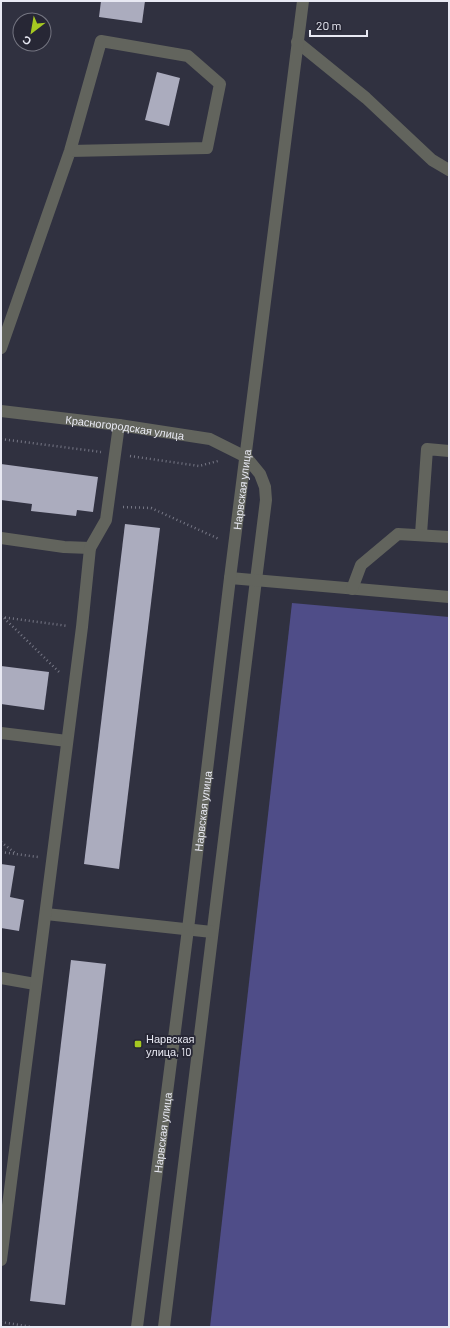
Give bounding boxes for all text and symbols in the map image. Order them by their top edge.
north arrow [12,12,52,52]
scale bar [310,12,367,38]
text: 20 m [316,18,342,32]
text: С [20,33,33,49]
street label: Красногородская улица [65,412,186,442]
street label: Нарвская улица [230,448,253,530]
street label: Нарвская улица [191,769,213,852]
place label: Нарвская улица, 10 [146,1032,195,1058]
marker: Нарвская улица, 10 [133,1039,143,1049]
street label: Нарвская улица [150,1091,174,1174]

